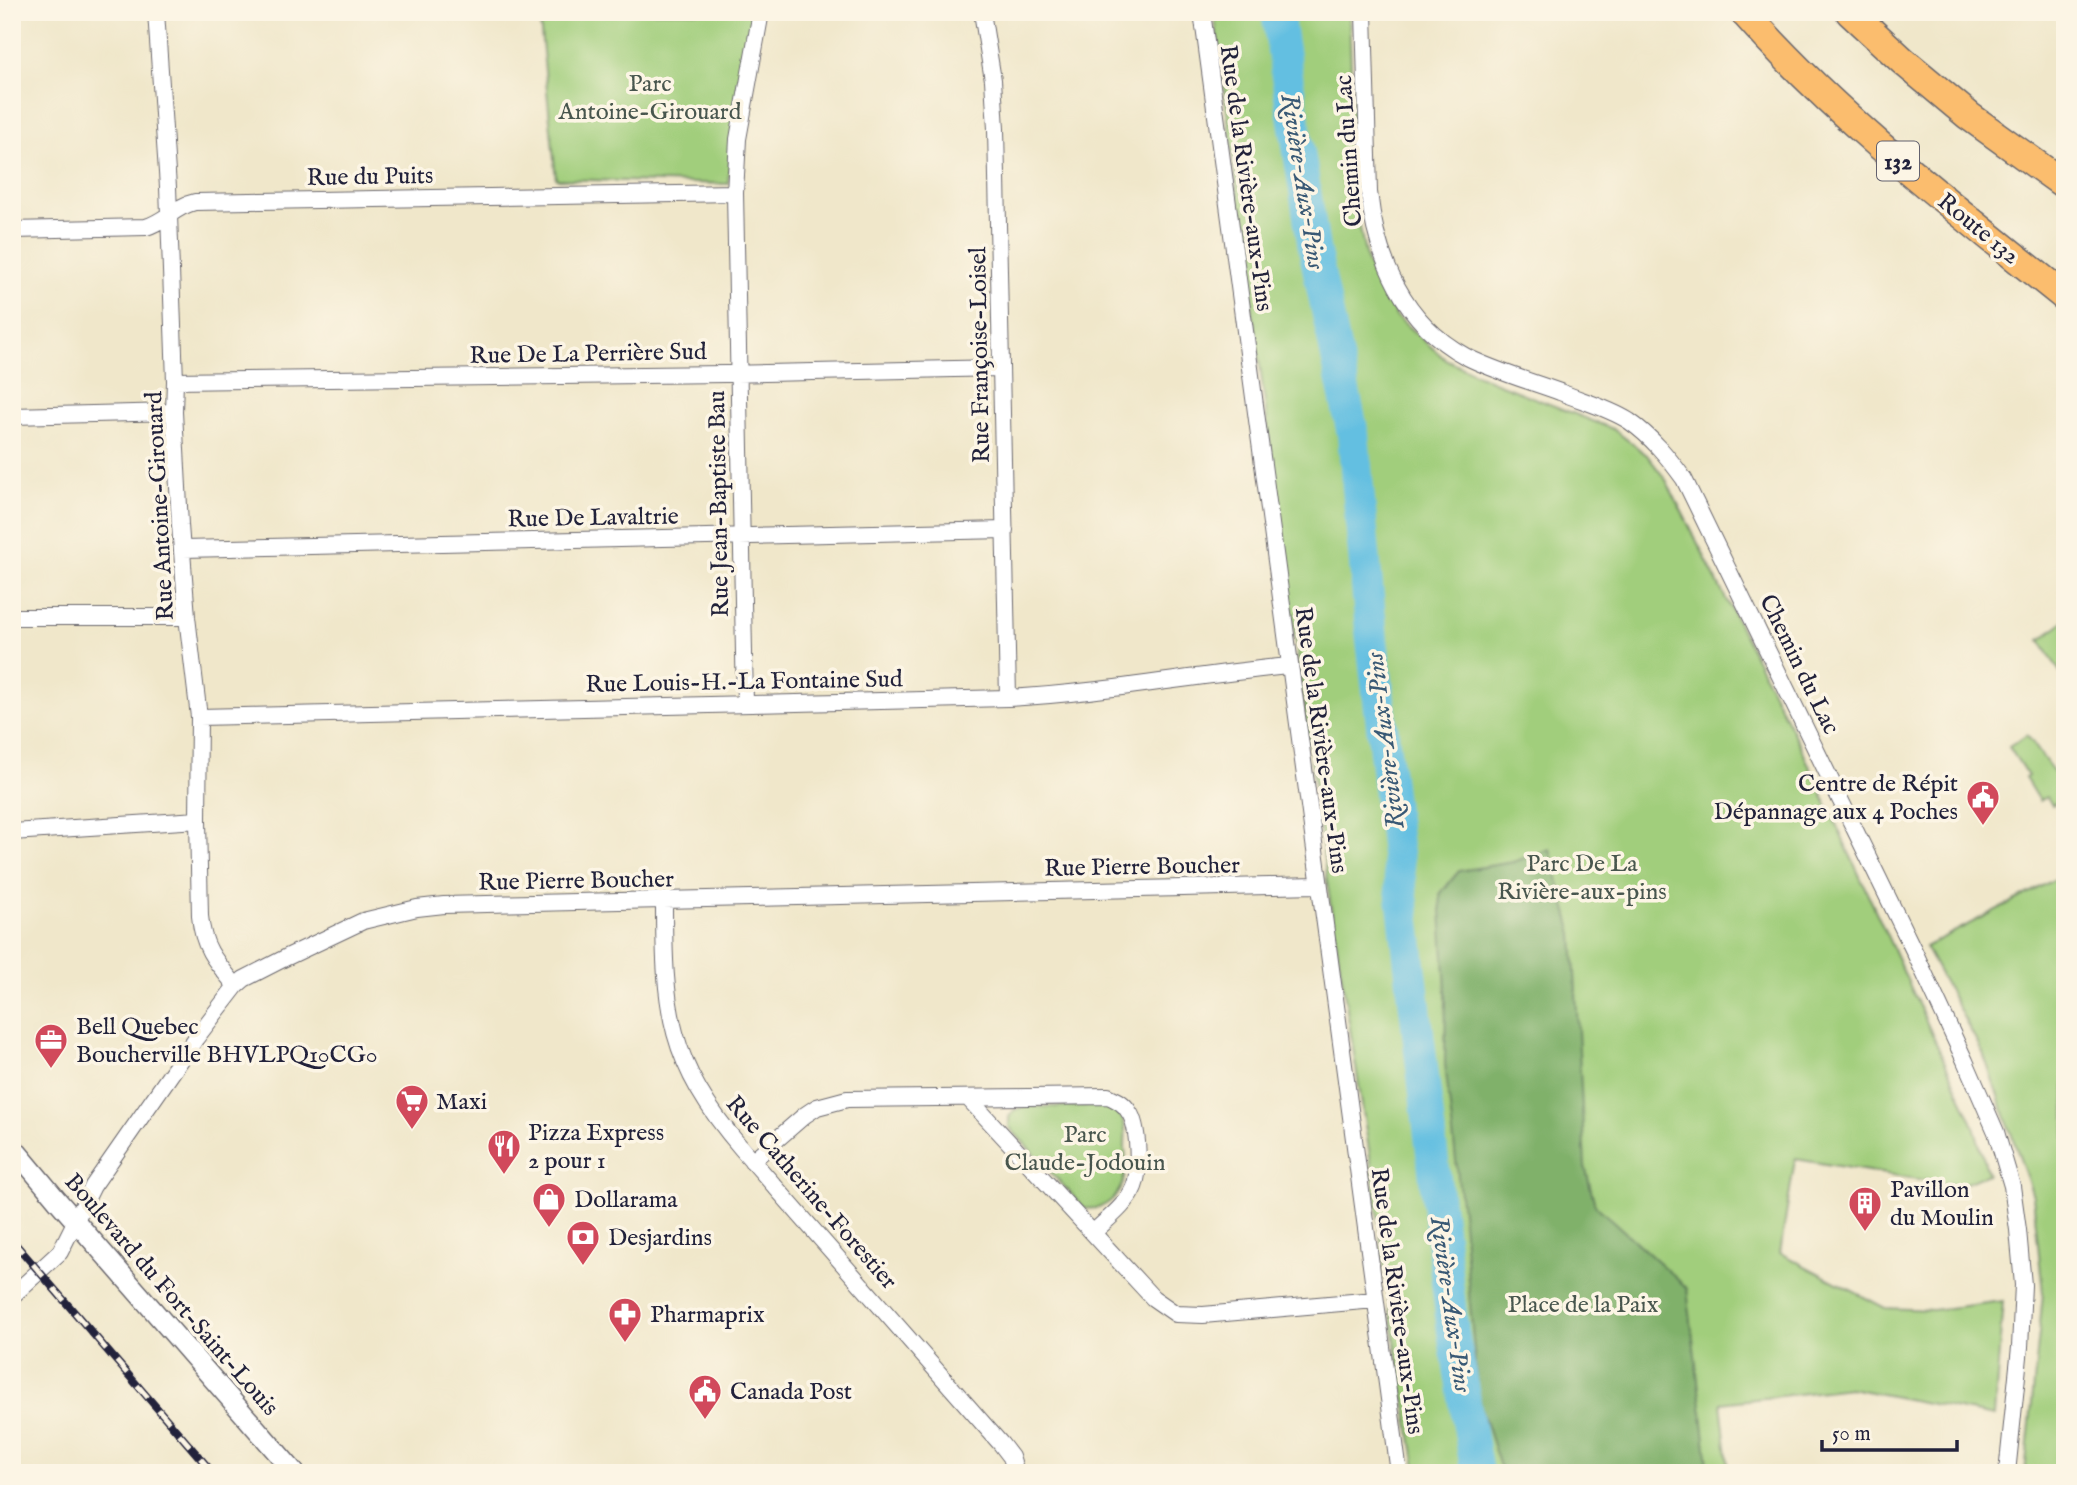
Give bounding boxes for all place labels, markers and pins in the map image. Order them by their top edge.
place label: Centre de Répit Dépannage aux 4 Poches [1714,769,1958,828]
public building icon: Centre de Répit Dépannage aux 4 Poches [1964,778,2002,827]
place label: Bell Quebec Boucherville BHVLPQ10CG0 [76,1012,378,1071]
office icon: Bell Quebec Boucherville BHVLPQ10CG0 [32,1021,70,1070]
supermarket icon: Maxi [393,1082,431,1131]
place label: Maxi [436,1087,487,1118]
place label: Pizza Express 2 pour 1 [528,1118,664,1177]
restaurant icon: Pizza Express 2 pour 1 [485,1127,523,1176]
place label: Pavillon du Moulin [1890,1175,1994,1234]
shop icon: Dollarama [530,1180,568,1229]
building icon: Pavillon du Moulin [1846,1184,1884,1233]
place label: Dollarama [574,1185,678,1216]
bank icon: Desjardins [564,1218,602,1267]
place label: Desjardins [608,1223,712,1254]
pharmacy icon: Pharmaprix [606,1295,644,1344]
place label: Pharmaprix [650,1300,765,1331]
public building icon: Canada Post [686,1372,724,1421]
place label: Canada Post [730,1377,852,1408]

